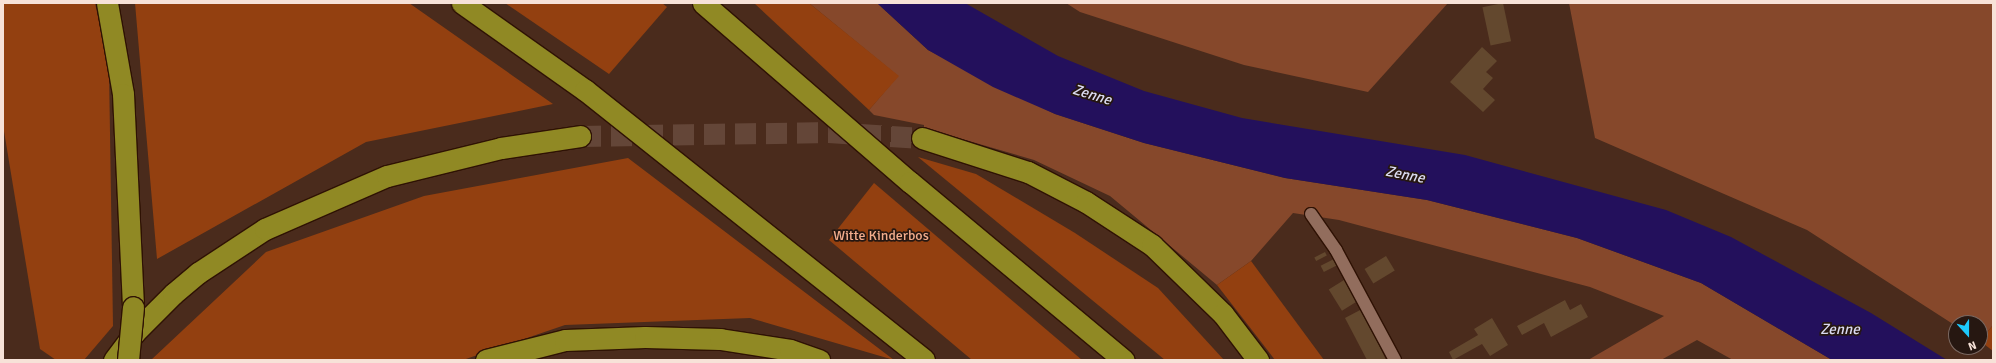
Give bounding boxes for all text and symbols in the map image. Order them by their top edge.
water label: Zenne [1071,81,1113,109]
water label: Zenne [1384,162,1426,188]
park label: Witte Kinderbos [833,228,929,244]
north arrow [1948,315,1988,355]
water label: Zenne [1820,321,1860,339]
text: N [1966,338,1978,353]

